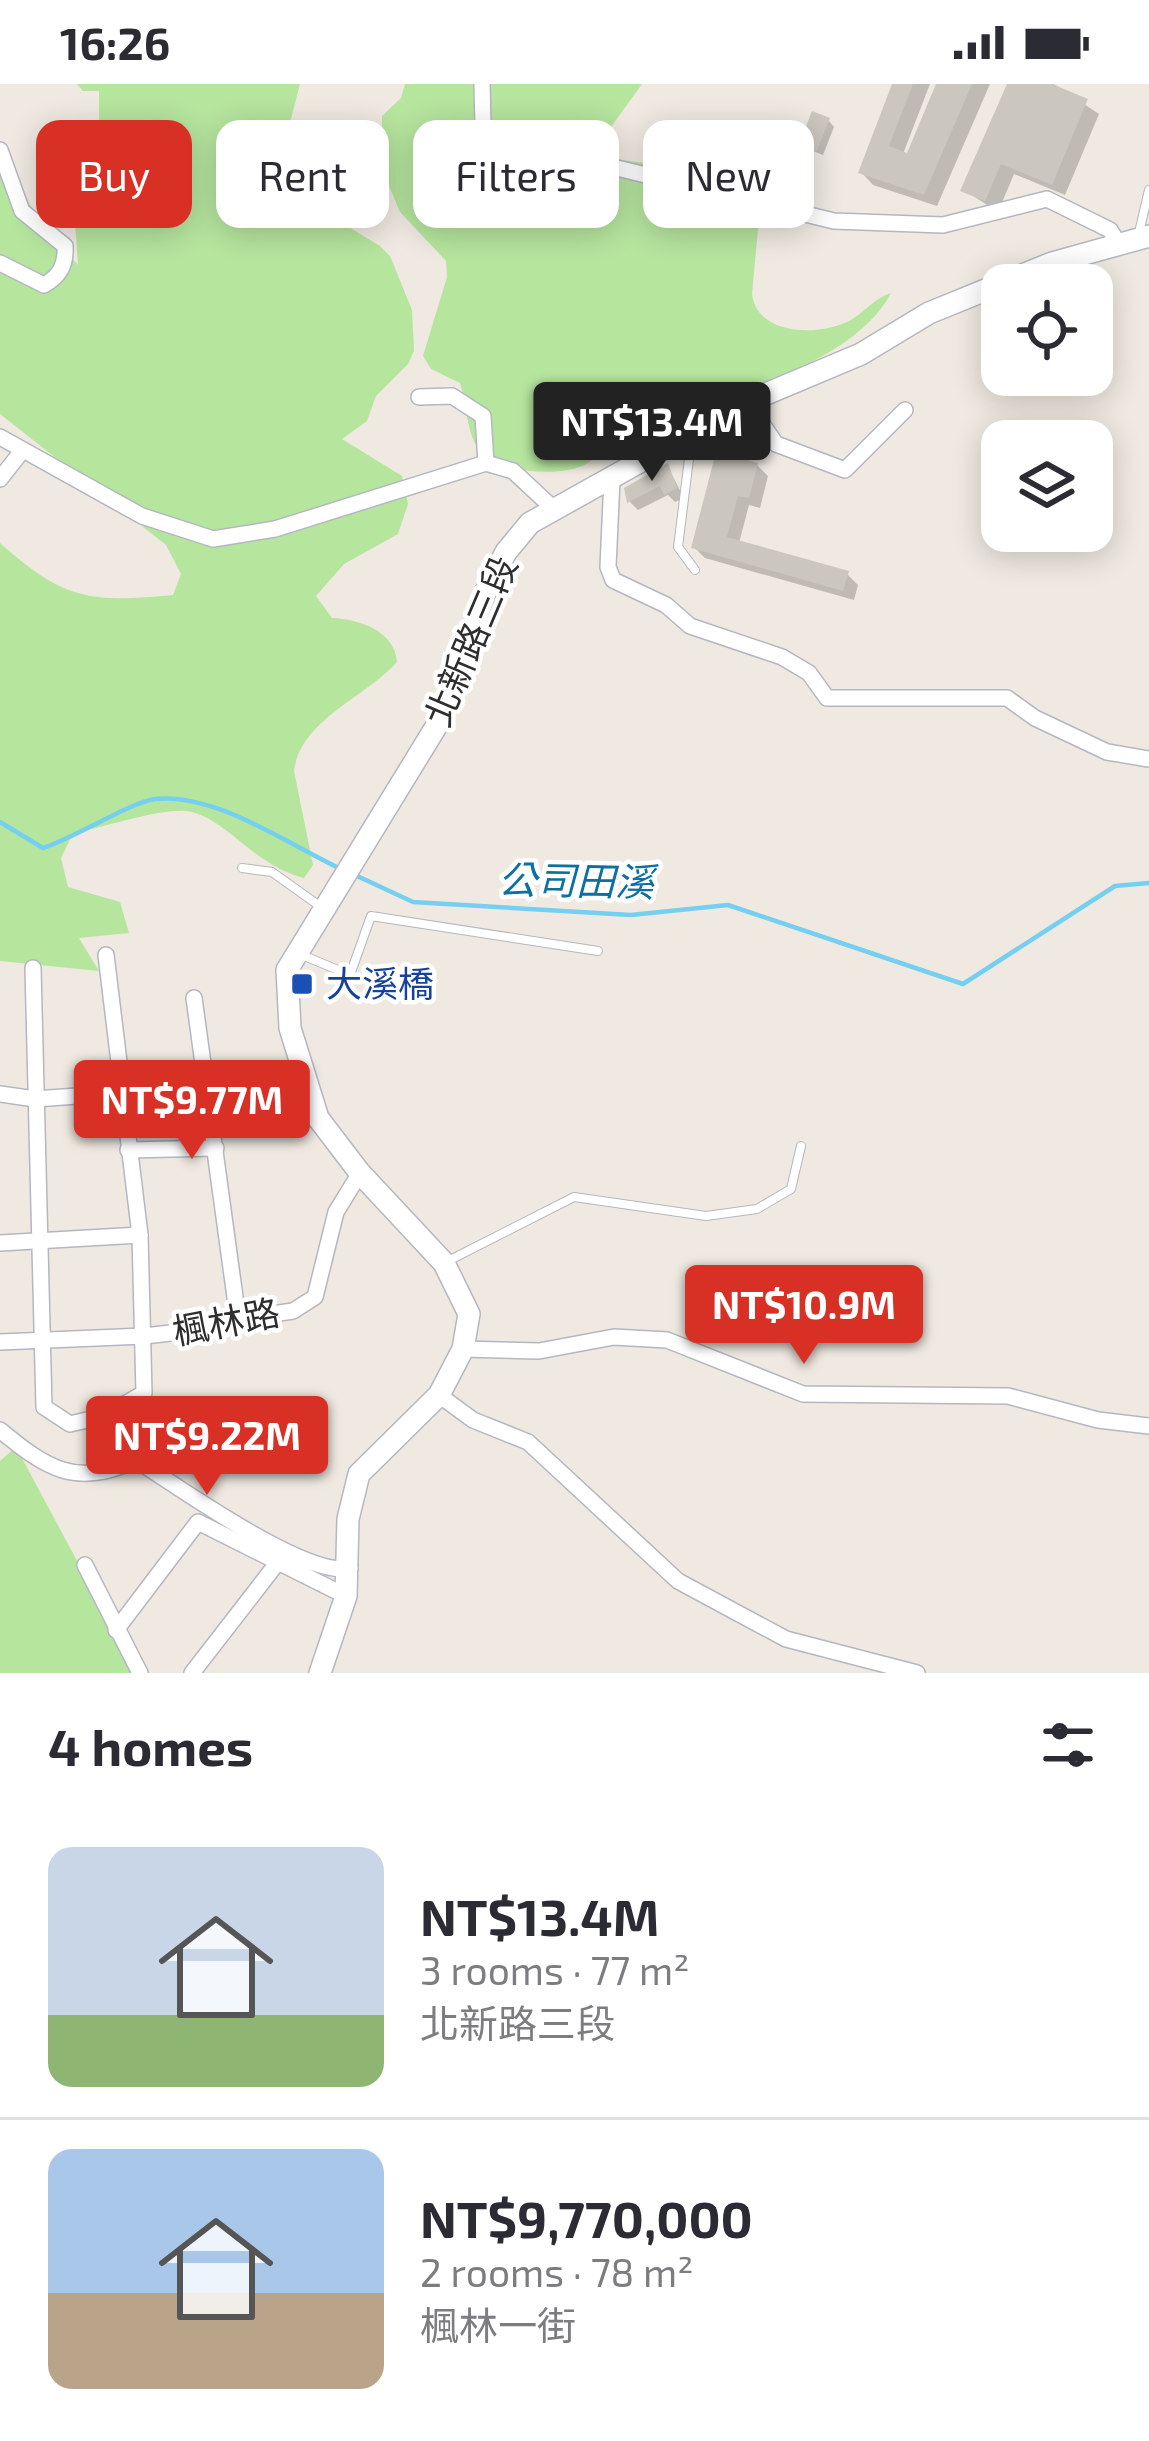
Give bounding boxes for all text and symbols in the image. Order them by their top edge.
text: 16:26 [60,15,170,69]
chip: Buy [36,120,192,228]
chip: Rent [216,120,389,228]
chip: Filters [413,120,619,228]
chip: New [643,120,814,228]
map controls [981,264,1113,552]
button: locate [981,264,1113,396]
pin: NT$13.4M [528,382,776,484]
text: NT$13.4M [560,397,744,444]
button: layers [981,420,1113,552]
street label: 北新路三段 [415,549,525,732]
water label: 公司田溪 [498,855,659,904]
place label: 大溪橋 [326,961,434,1004]
marker: 大溪橋 [289,971,315,997]
pin: NT$9.77M [68,1060,316,1162]
text: NT$9.77M [101,1075,283,1122]
pin: NT$10.9M [680,1265,928,1367]
text: NT$10.9M [712,1280,896,1327]
street label: 楓林路 [169,1289,283,1352]
pin: NT$9.22M [83,1396,331,1498]
text: NT$9.22M [113,1411,301,1458]
icon: filters [1035,1712,1101,1778]
text: 4 homes [48,1715,253,1776]
text: NT$13.4M [420,1885,659,1946]
icon: home [144,1895,288,2039]
text: 3 rooms · 77 m² [420,1946,689,1993]
text: 北新路三段 [420,1999,615,2046]
text: NT$9,770,000 [420,2187,753,2248]
icon: home [144,2197,288,2341]
text: 2 rooms · 78 m² [420,2248,693,2295]
text: 楓林一街 [420,2301,576,2348]

